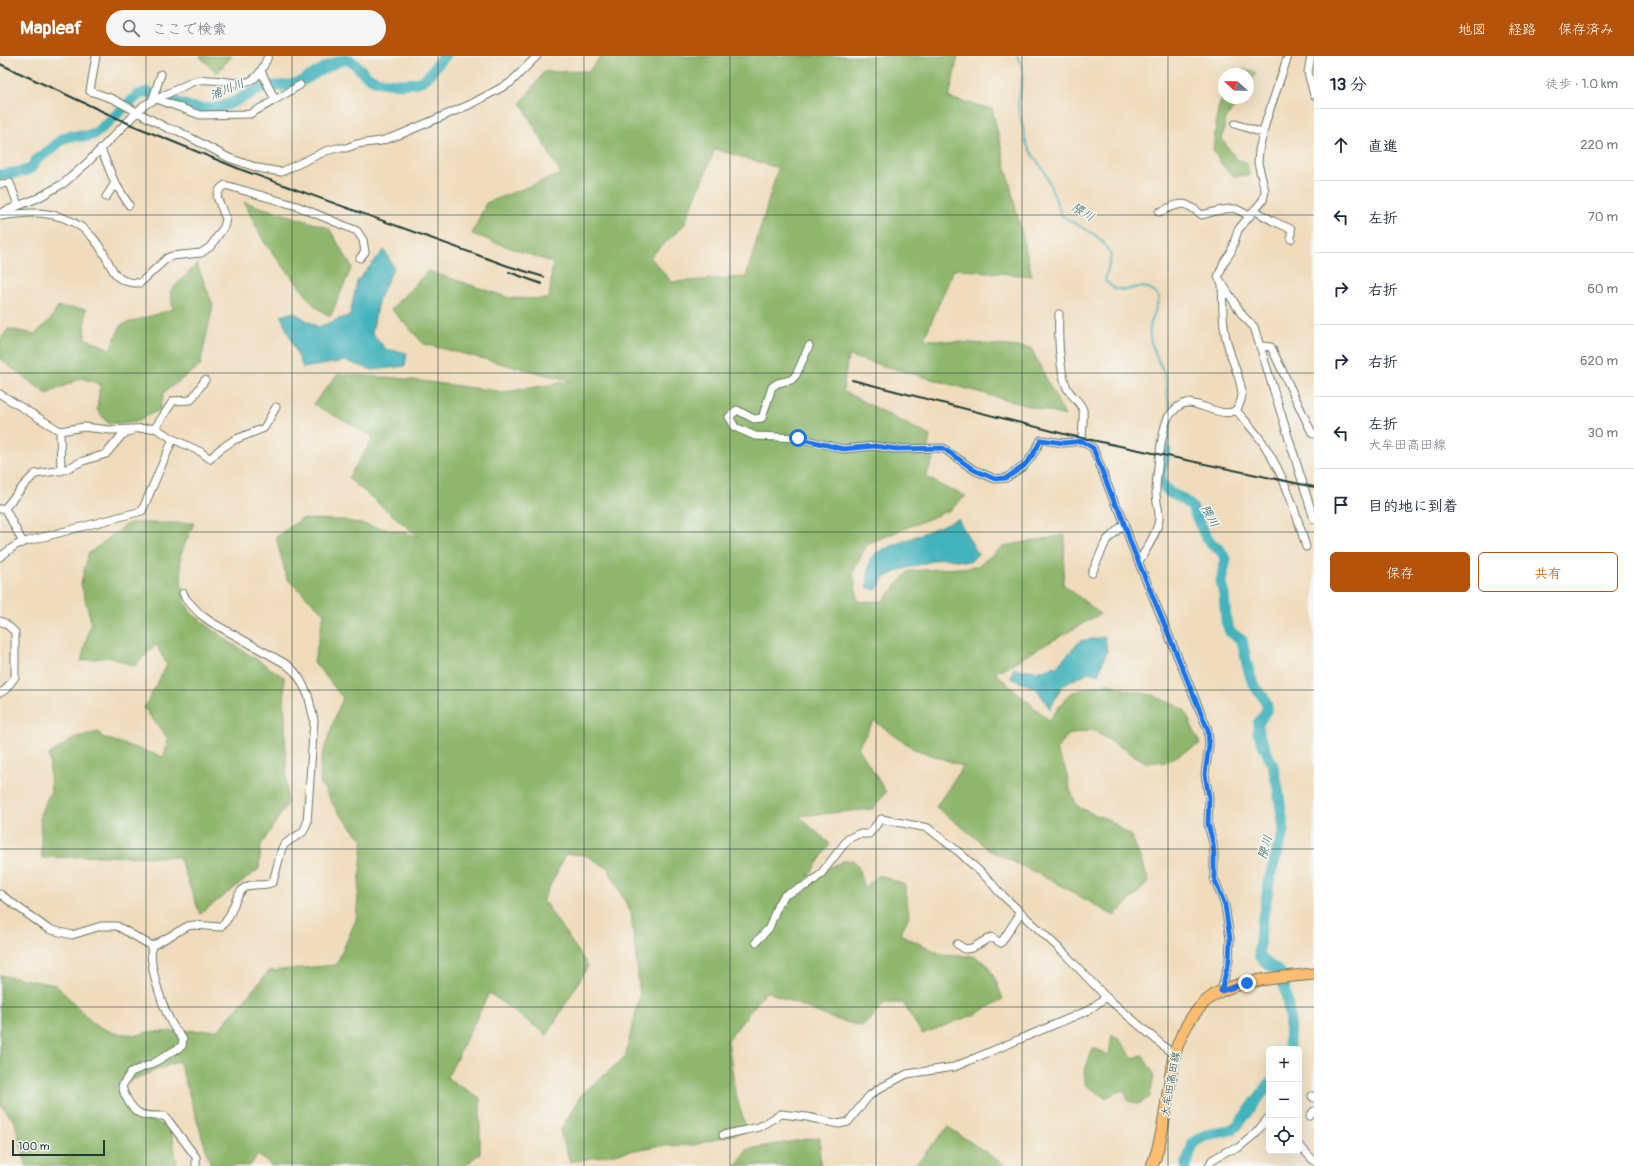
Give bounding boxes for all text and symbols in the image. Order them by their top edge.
search box [106,10,386,46]
text: Mapleaf [20,16,82,40]
icon: search [120,17,142,39]
text: ここで検索 [152,20,227,39]
text: 地図 [1458,21,1486,38]
text: 経路 [1508,21,1536,38]
text: 保存済み [1558,21,1614,38]
north arrow [1218,68,1254,104]
text: 13 分 [1330,74,1367,95]
water label: 浦川川 [208,76,247,103]
text: 徒歩 · 1.0 km [1546,76,1618,92]
icon: ahead [1330,134,1352,156]
text: 直進 [1368,137,1398,156]
text: 220 m [1580,137,1618,153]
water label: 隈川 [1069,200,1097,225]
icon: left [1330,206,1352,228]
text: 左折 [1368,209,1398,228]
text: 70 m [1588,209,1618,225]
icon: right [1330,278,1352,300]
text: 右折 [1368,281,1398,300]
text: 60 m [1587,281,1618,297]
icon: right [1330,350,1352,372]
text: 右折 [1368,353,1398,372]
text: 620 m [1580,353,1618,369]
text: 左折 [1368,415,1398,434]
icon: left [1330,422,1352,444]
text: 30 m [1588,425,1618,441]
route start [789,429,807,447]
text: 大牟田高田線 [1368,437,1446,453]
icon: arrive [1330,494,1352,516]
text: 目的地に到着 [1368,497,1458,516]
water label: 隈川 [1197,502,1222,530]
button: 保存 [1330,552,1470,592]
button: 共有 [1478,552,1618,592]
water label: 隈川 [1255,834,1276,861]
route end [1238,974,1256,992]
map controls [1266,1046,1302,1154]
button: + [1266,1046,1302,1082]
street label: 大牟田高田線 [1158,1050,1183,1118]
button: − [1266,1082,1302,1118]
button: locate [1266,1118,1302,1154]
scale bar [12,1138,105,1157]
text: 100 m [18,1140,49,1153]

